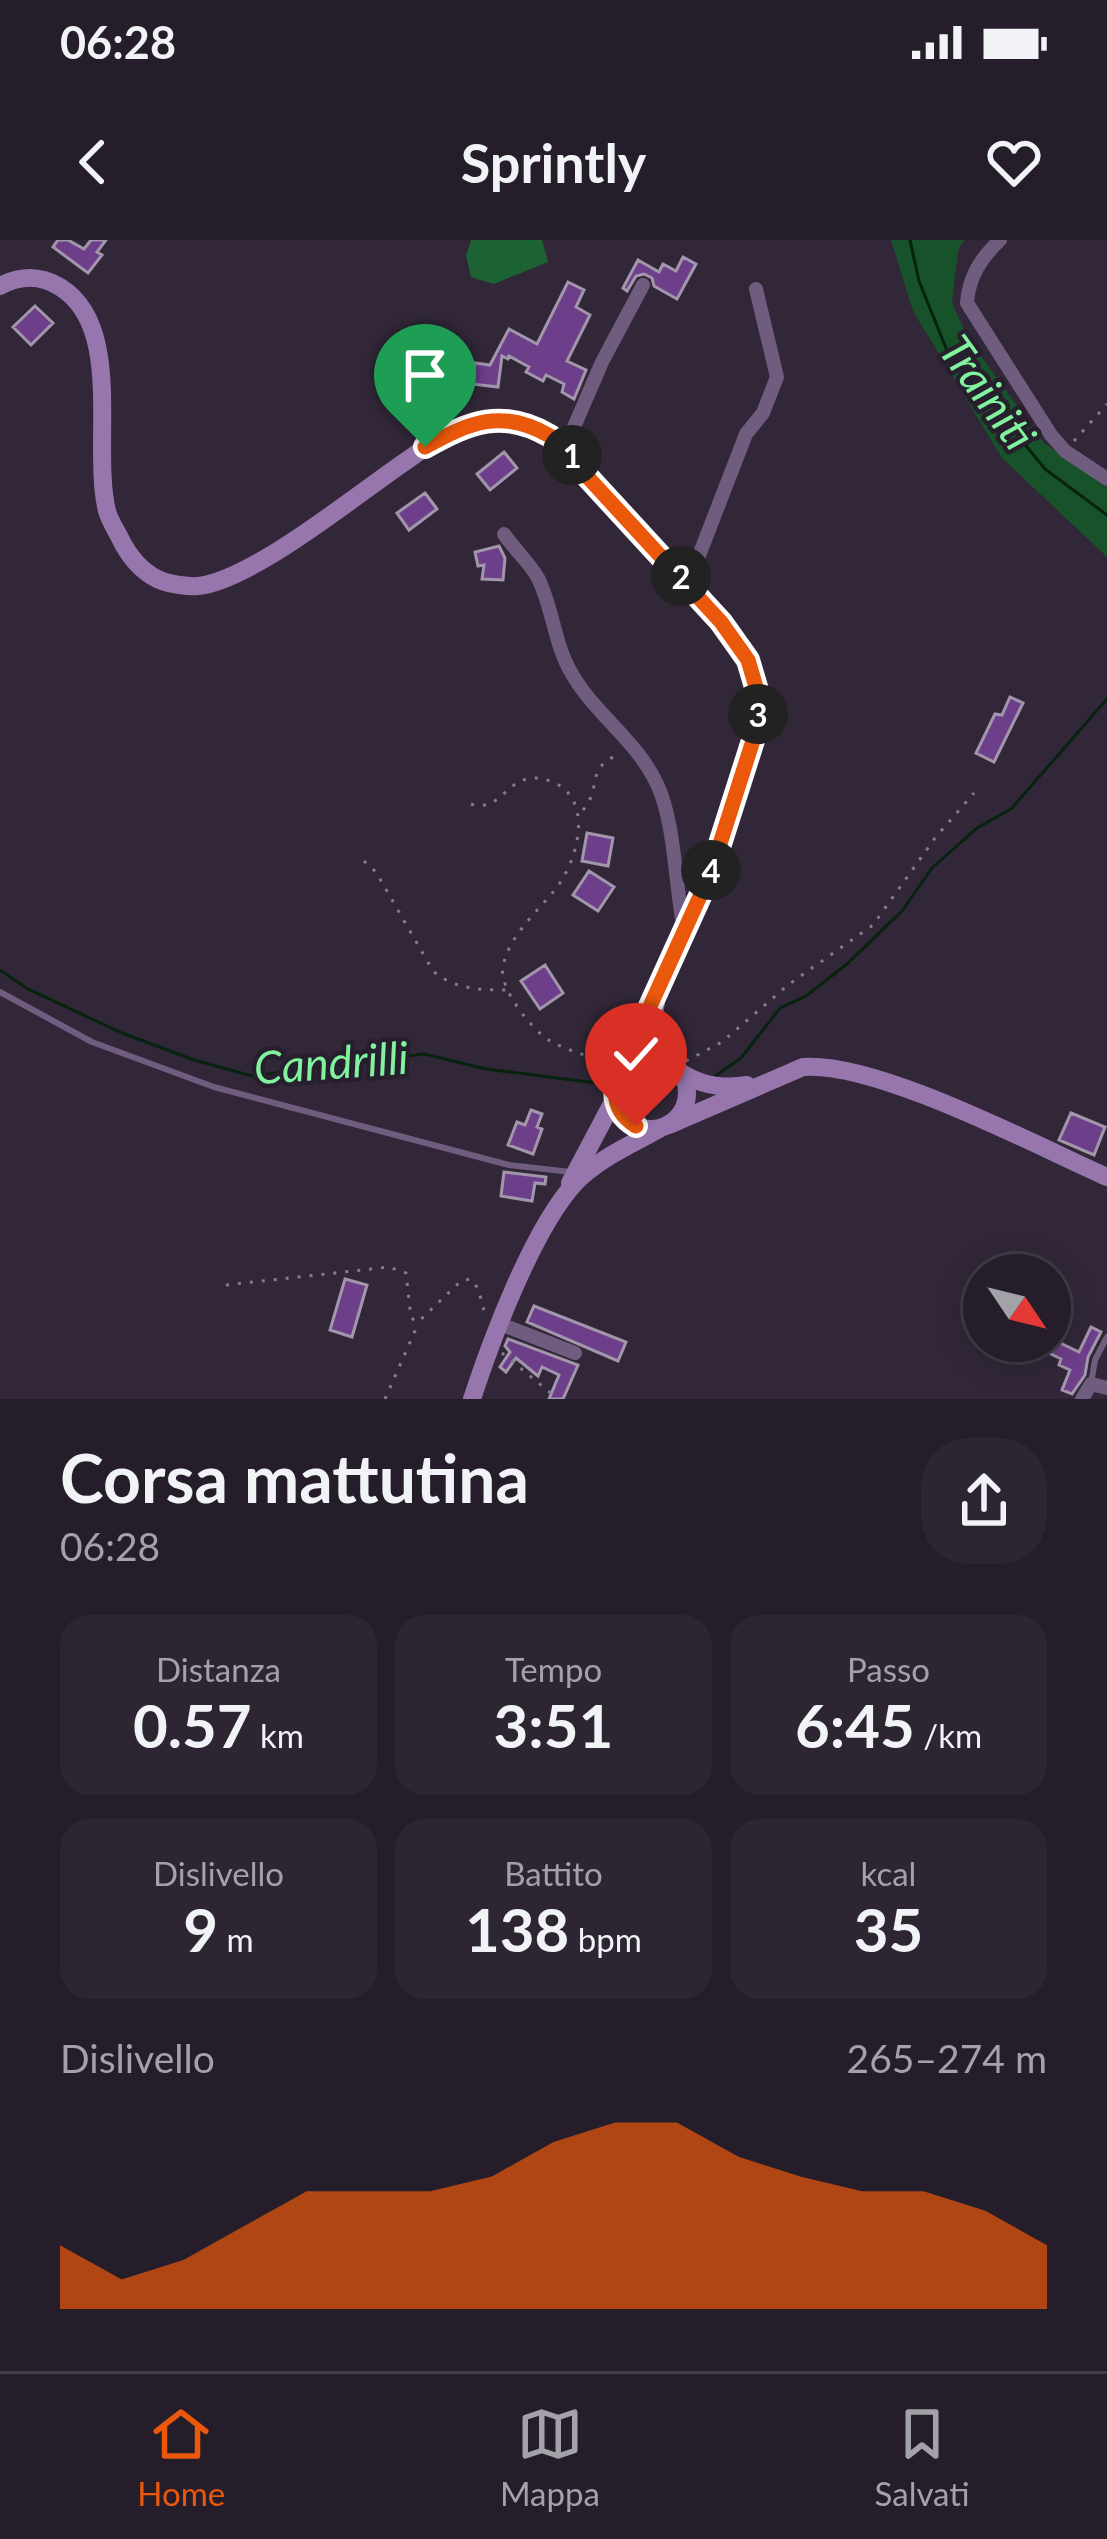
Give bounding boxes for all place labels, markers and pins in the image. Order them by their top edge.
pin [374,324,476,447]
pin: 1 [542,425,602,485]
pin: 2 [651,546,711,606]
pin: 3 [728,684,788,744]
pin: 4 [681,840,741,900]
pin [585,1003,687,1126]

